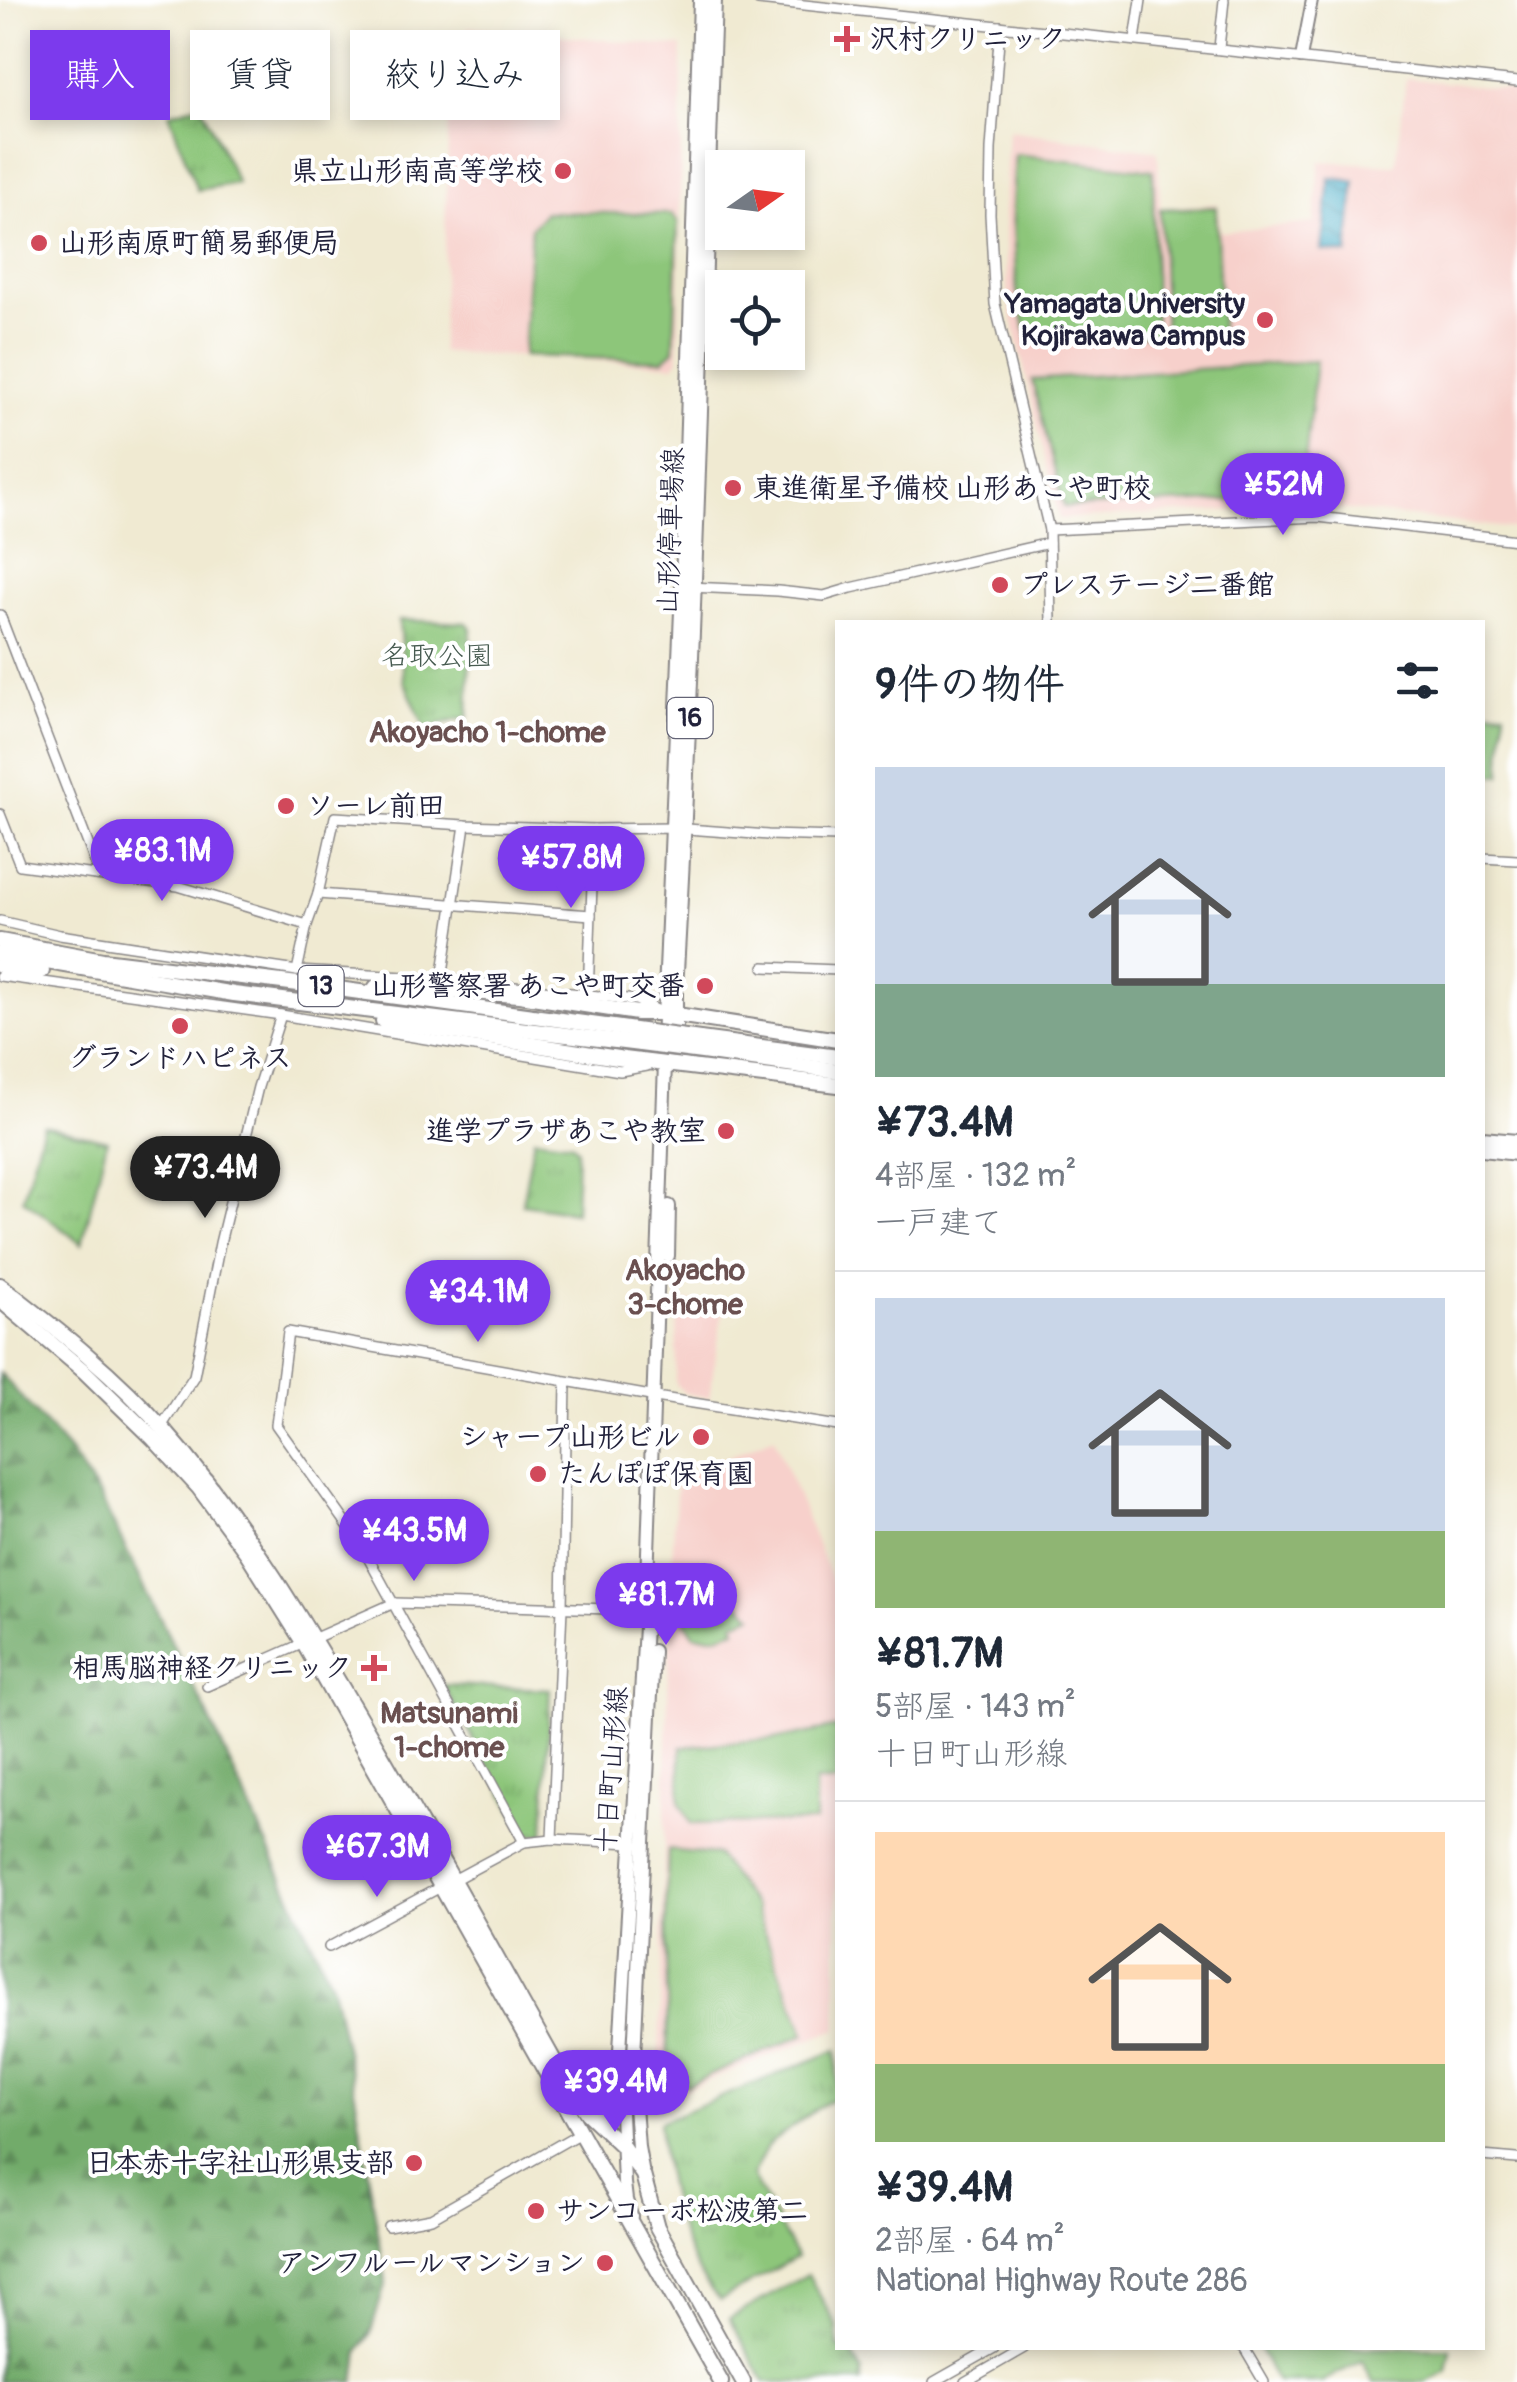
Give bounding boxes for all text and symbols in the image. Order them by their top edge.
place label: 沢村クリニック [870,22,1066,57]
marker: 沢村クリニック [834,26,860,52]
chip: 購入 [30,30,170,120]
chip: 賃貸 [190,30,330,120]
chip: 絞り込み [350,30,560,120]
north arrow [705,150,805,250]
map controls [705,150,805,370]
place label: 県立山形南高等学校 [291,154,543,189]
marker: 県立山形南高等学校 [552,160,574,182]
place label: 山形南原町簡易郵便局 [59,226,339,261]
marker: 山形南原町簡易郵便局 [28,232,50,254]
button: locate [705,270,805,370]
place label: Yamagata University Kojirakawa Campus [1003,287,1245,354]
marker: Yamagata University Kojirakawa Campus [1254,309,1276,331]
street label: 山形停車場線 [651,446,691,616]
pin: ¥52M [1224,453,1342,538]
text: ¥52M [1243,465,1323,505]
place label: 東進衛星予備校 山形あこや町校 [753,471,1151,506]
marker: 東進衛星予備校 山形あこや町校 [722,477,744,499]
place label: プレステージ二番館 [1020,568,1274,603]
marker: プレステージ二番館 [989,574,1011,596]
park label: 名取公園 [381,639,493,674]
icon: filters [1390,653,1445,708]
text: 9件の物件 [875,659,1065,711]
road number: 16 [668,698,712,738]
district label: Akoyacho 1-chome [368,714,607,751]
place label: ソーレ前田 [306,789,445,824]
marker: ソーレ前田 [275,795,297,817]
pin: ¥83.1M [81,819,243,904]
pin: ¥57.8M [490,826,652,911]
text: ¥83.1M [113,831,211,871]
icon: home [1070,832,1250,1012]
text: ¥57.8M [520,838,622,878]
road number: 13 [298,966,344,1006]
place label: 山形警察署 あこや町交番 [371,969,685,1004]
marker: 山形警察署 あこや町交番 [694,975,716,997]
marker: グランドハピネス [169,1015,191,1037]
place label: グランドハピネス [68,1041,292,1076]
text: ¥73.4M [875,1097,1014,1149]
place label: 進学プラザあこや教室 [426,1114,706,1149]
marker: 進学プラザあこや教室 [715,1120,737,1142]
pin: ¥73.4M [124,1136,286,1221]
text: ¥73.4M [152,1148,258,1188]
text: 4部屋 · 132 m² [875,1156,1076,1196]
text: 一戸建て [875,1203,1003,1243]
district label: Akoyacho 3-chome [625,1252,745,1323]
pin: ¥34.1M [397,1260,559,1345]
text: ¥34.1M [427,1272,529,1312]
icon: home [1070,1363,1250,1543]
place label: シャープ山形ビル [460,1420,681,1455]
marker: シャープ山形ビル [690,1426,712,1448]
place label: たんぽぽ保育園 [558,1457,754,1492]
marker: たんぽぽ保育園 [527,1463,549,1485]
pin: ¥43.5M [333,1499,495,1584]
text: ¥43.5M [361,1511,467,1551]
pin: ¥81.7M [585,1563,747,1648]
text: ¥81.7M [617,1575,715,1615]
text: ¥81.7M [875,1628,1003,1680]
place label: 相馬脳神経クリニック [72,1651,352,1686]
marker: 相馬脳神経クリニック [361,1655,387,1681]
street label: 十日町山形線 [589,1685,635,1855]
text: 5部屋 · 143 m² [875,1687,1076,1727]
district label: Matsunami 1-chome [380,1695,518,1766]
text: 十日町山形線 [875,1734,1067,1774]
pin: ¥67.3M [296,1815,458,1900]
text: ¥67.3M [324,1827,430,1867]
icon: home [1070,1897,1250,2077]
pin: ¥39.4M [534,2050,696,2135]
text: ¥39.4M [562,2062,668,2102]
place label: 日本赤十字社山形県支部 [86,2146,394,2181]
marker: 日本赤十字社山形県支部 [403,2152,425,2174]
text: ¥39.4M [875,2162,1013,2214]
place label: サンコーポ松波第二 [556,2194,808,2229]
marker: サンコーポ松波第二 [525,2200,547,2222]
text: 2部屋 · 64 m² [875,2221,1065,2261]
place label: アンフルールマンション [278,2246,585,2281]
marker: アンフルールマンション [594,2252,616,2274]
text: National Highway Route 286 [875,2261,1248,2301]

